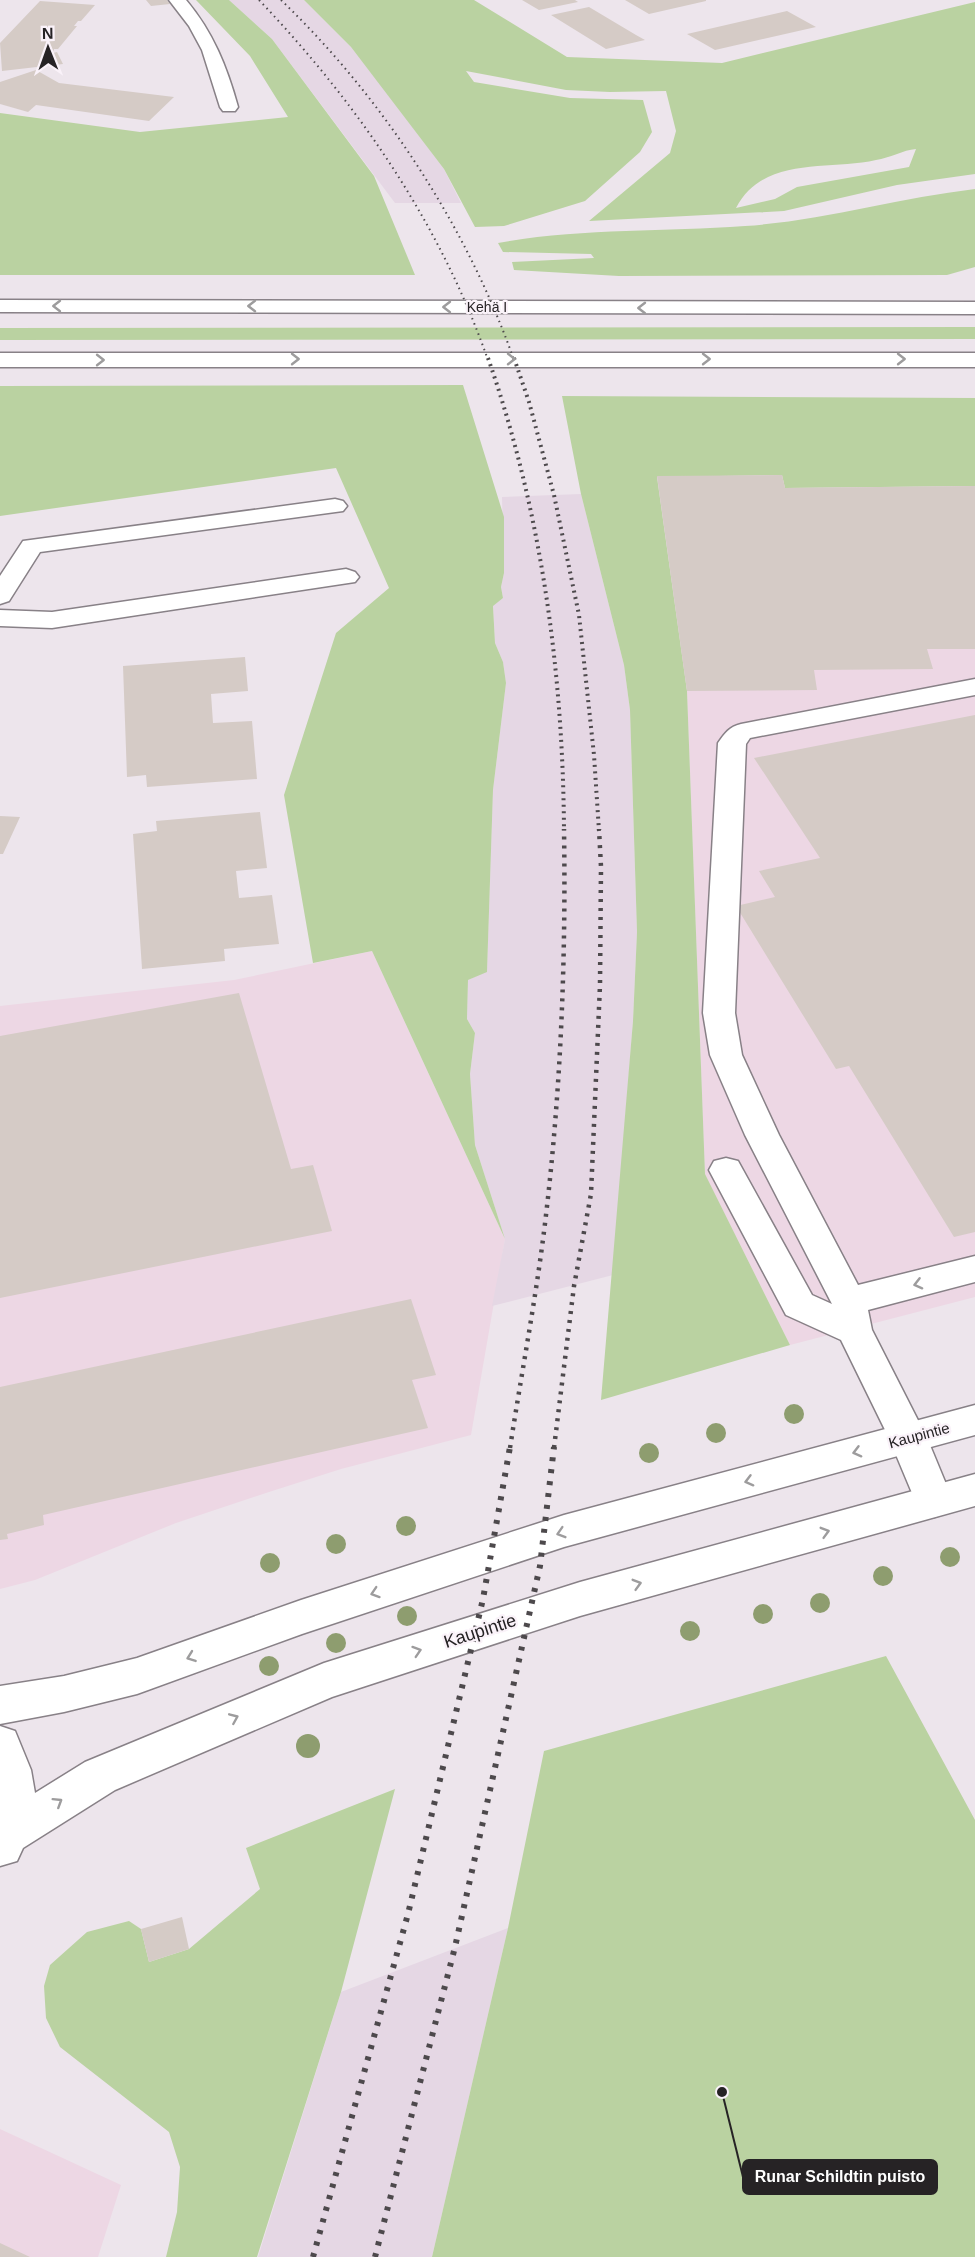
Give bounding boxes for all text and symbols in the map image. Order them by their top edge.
north arrow [18,18,78,78]
text: N [42,25,54,42]
street label: Kehä I [467,299,507,315]
one-way arrow [52,300,61,312]
one-way arrow [247,300,256,312]
one-way arrow [442,301,451,313]
one-way arrow [637,302,646,314]
one-way arrow [291,353,300,365]
one-way arrow [506,353,515,365]
one-way arrow [701,353,710,365]
one-way arrow [896,353,905,365]
one-way arrow [96,354,105,366]
one-way arrow [914,1276,924,1289]
street label: Kaupintie [887,1419,951,1451]
one-way arrow [852,1445,863,1457]
one-way arrow [744,1474,755,1486]
one-way arrow [556,1525,567,1538]
one-way arrow [819,1526,829,1539]
one-way arrow [631,1579,642,1591]
one-way arrow [370,1586,381,1598]
street label: Kaupintie [441,1610,519,1652]
one-way arrow [411,1646,422,1658]
one-way arrow [186,1650,197,1663]
one-way arrow [228,1714,239,1726]
one-way arrow [52,1798,62,1810]
callout: Runar Schildtin puisto [743,2160,937,2194]
text: Runar Schildtin puisto [755,2168,926,2185]

